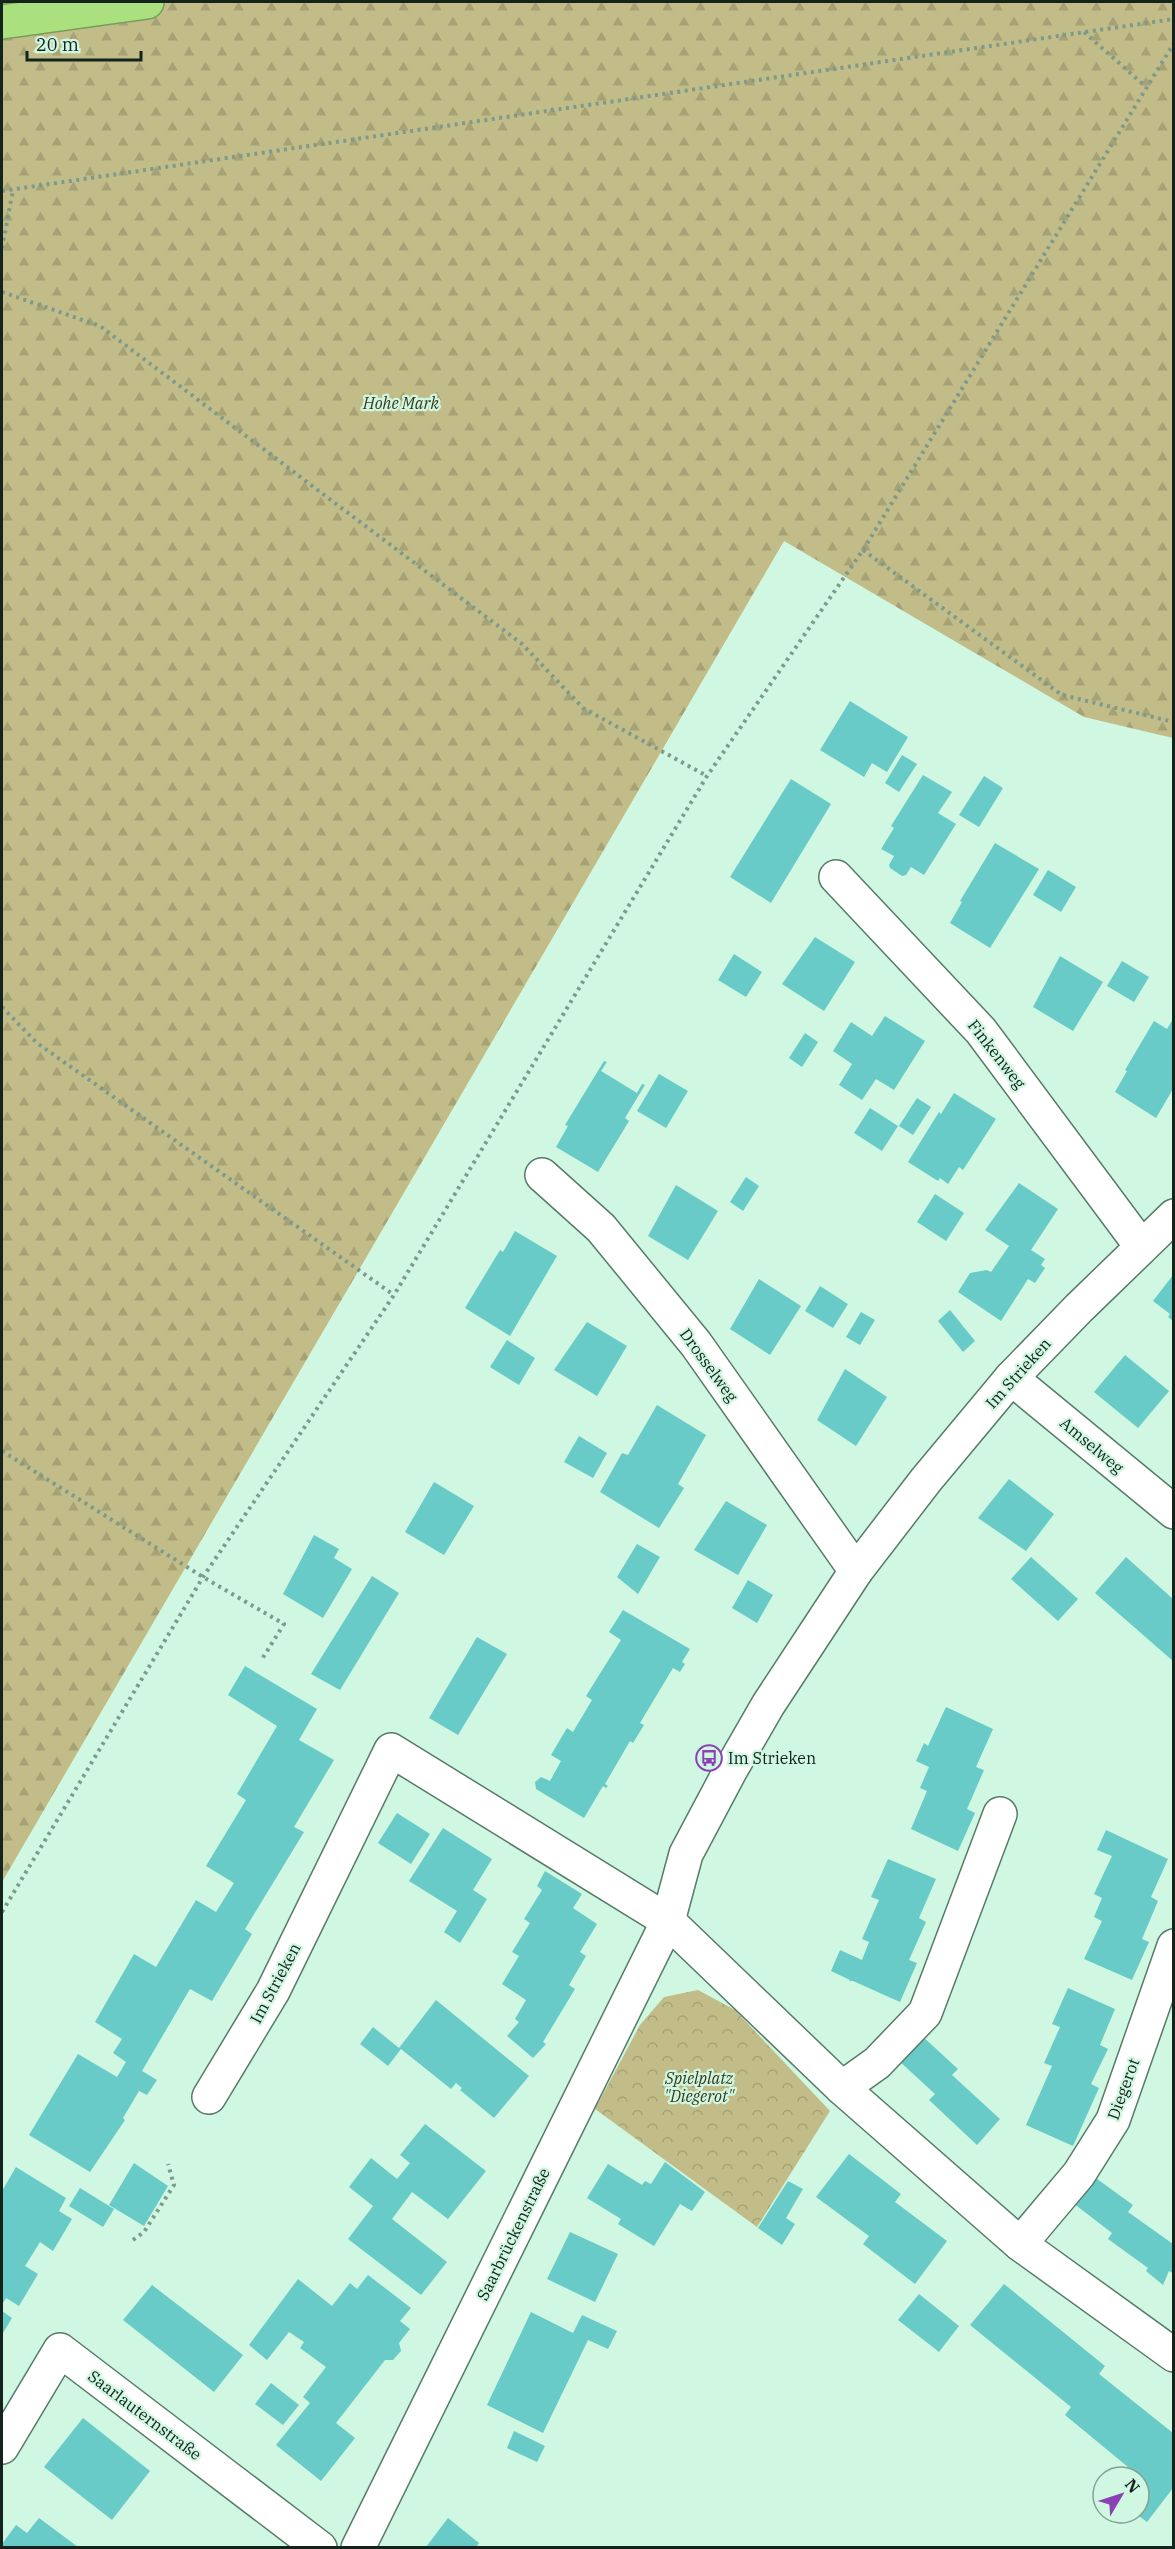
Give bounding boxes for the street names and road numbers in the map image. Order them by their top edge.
street label: Finkenweg [964,1015,1030,1093]
street label: Drosselweg [676,1324,743,1406]
street label: Im Strieken [981,1334,1055,1412]
street label: Amselweg [1056,1413,1128,1478]
street label: Im Strieken [245,1939,305,2027]
street label: Diegerot [1103,2055,1143,2122]
street label: Saarbrückenstraße [472,2164,554,2304]
street label: Saarlauternstraße [84,2366,206,2464]

